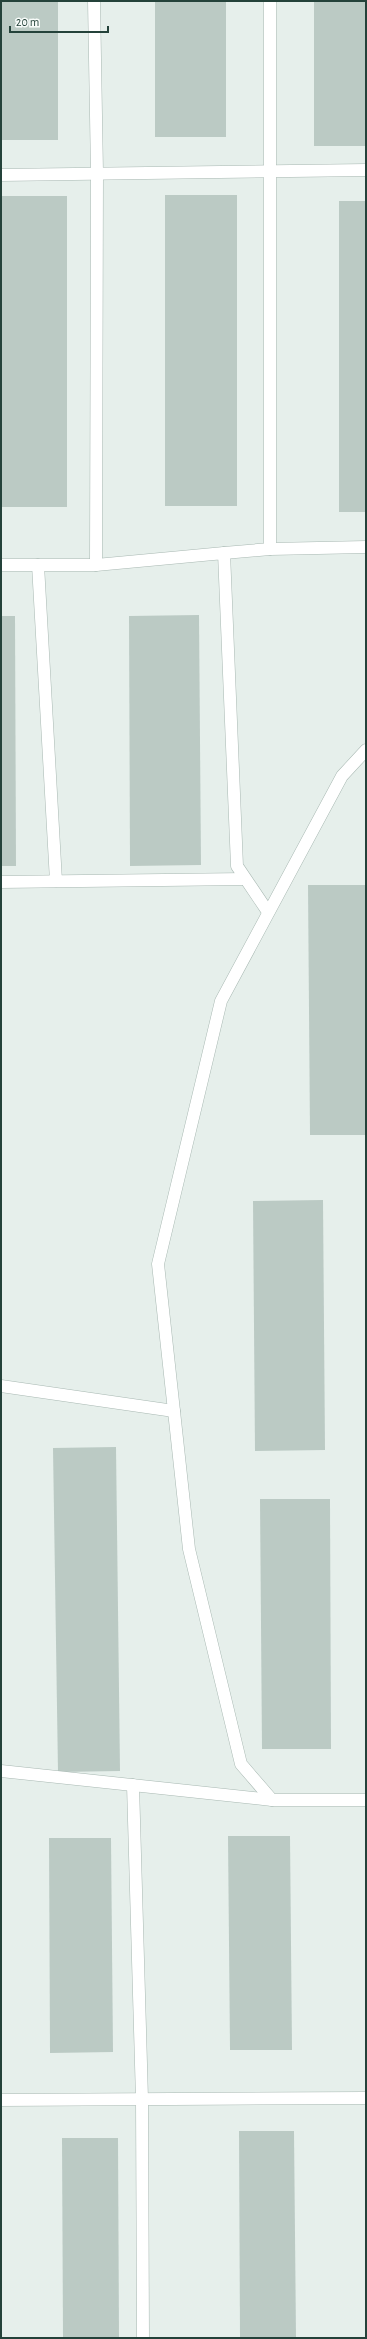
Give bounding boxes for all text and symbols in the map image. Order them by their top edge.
scale bar [10,8,108,34]
text: 20 m [16,16,39,28]

